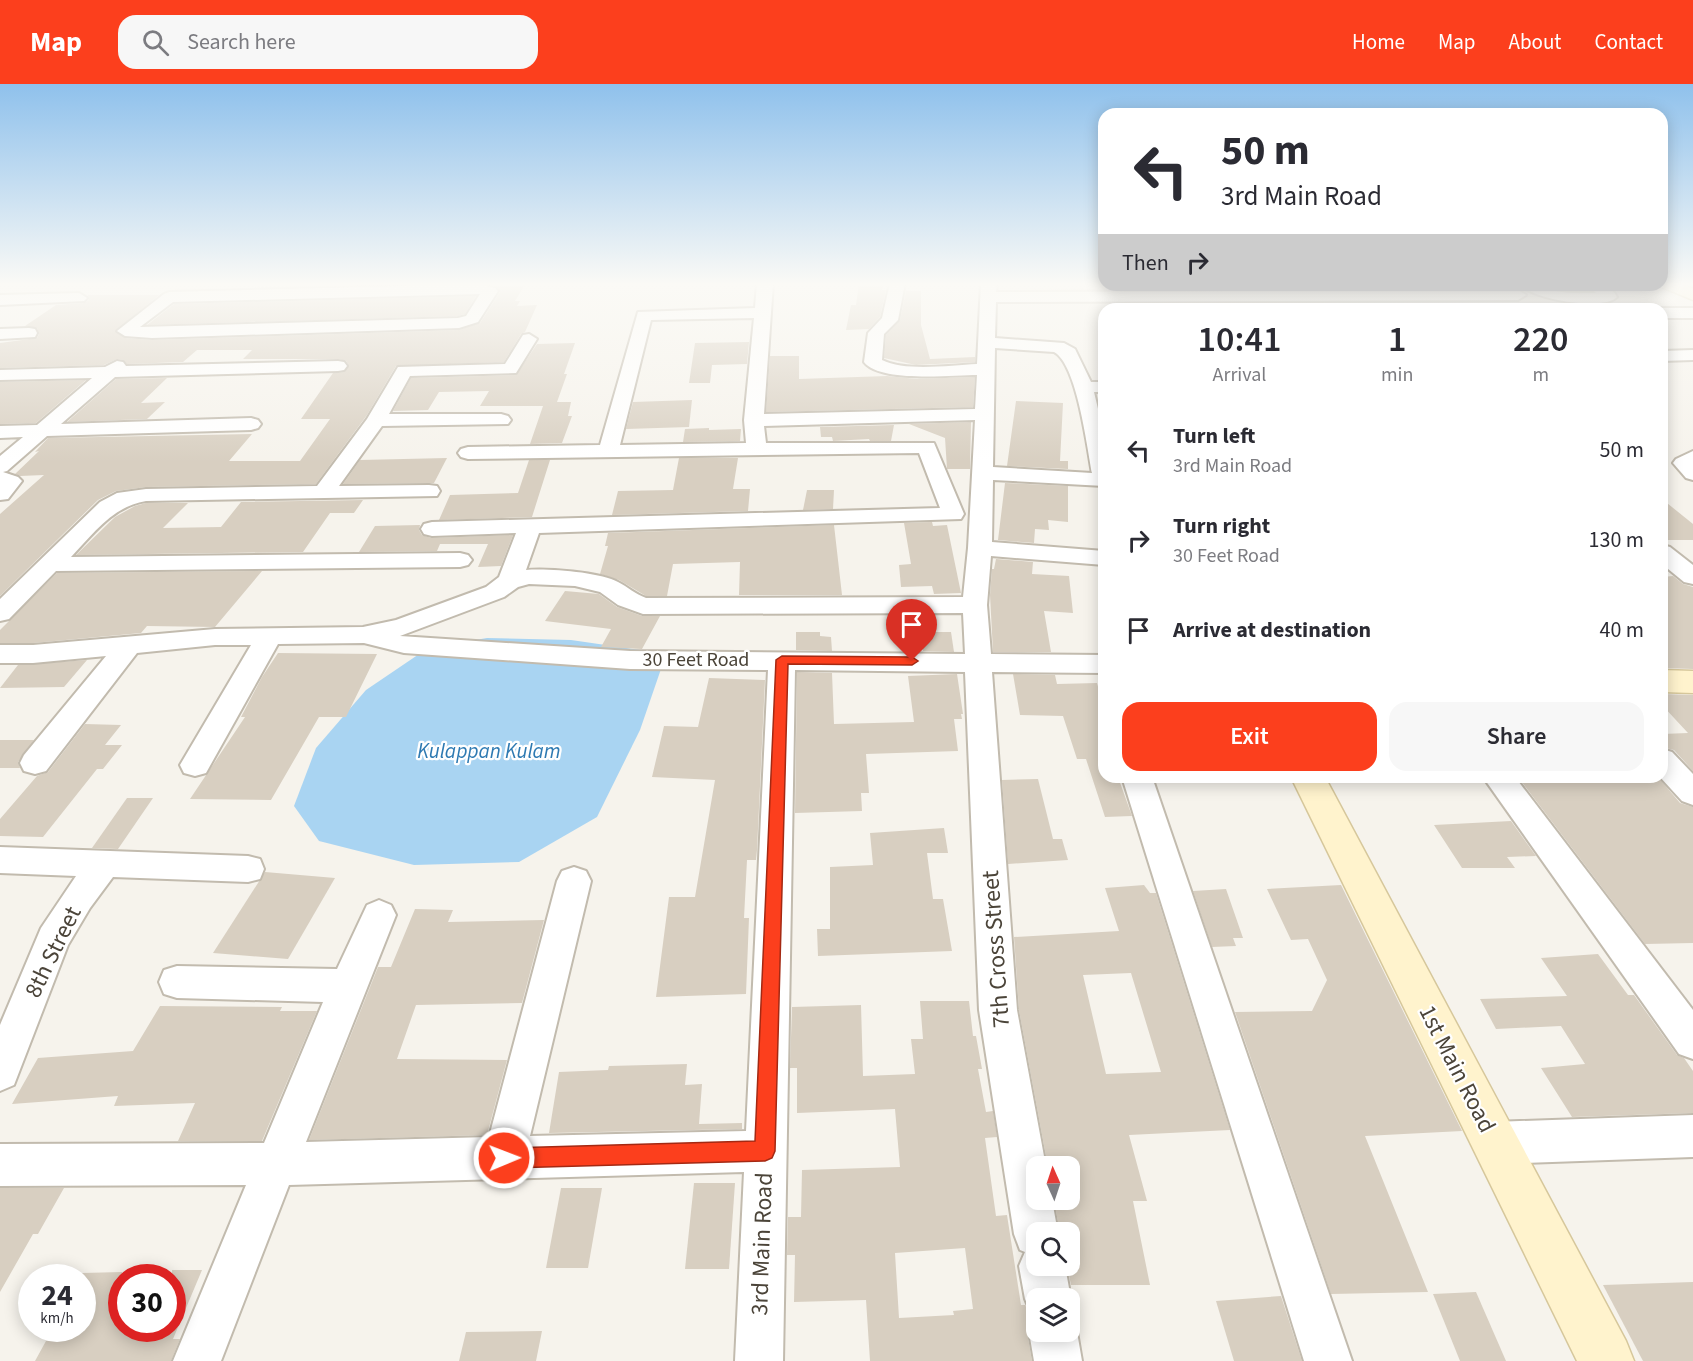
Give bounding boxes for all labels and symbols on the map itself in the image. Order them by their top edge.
pin [886,599,937,661]
street label: 30 Feet Road [643,646,749,674]
water label: Kulappan Kulam [417,736,561,766]
street label: 7th Cross Street [973,869,1019,1029]
street label: 8th Street [16,900,90,1004]
street label: 1st Main Road [1410,999,1504,1139]
position arrow [472,1126,536,1190]
north arrow [1026,1156,1080,1210]
street label: 3rd Main Road [742,1172,782,1316]
speed limit sign: 30 [108,1264,186,1342]

